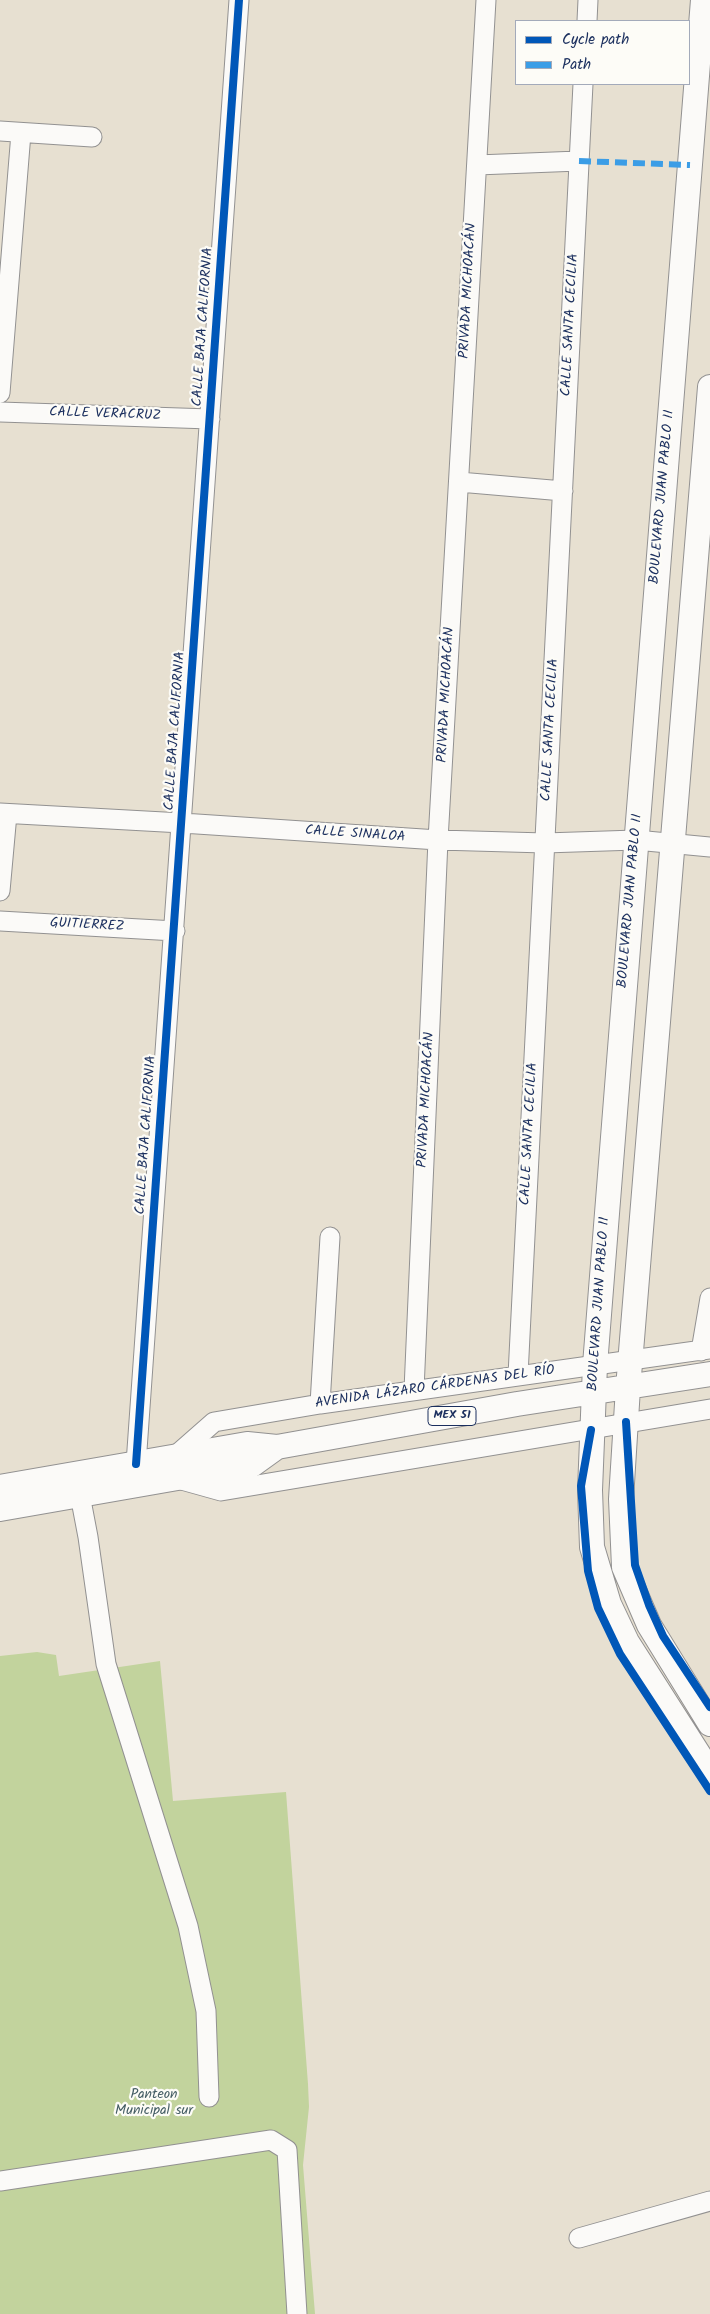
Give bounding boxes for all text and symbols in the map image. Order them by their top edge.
legend [515,20,690,85]
text: Cycle path [562,28,629,52]
text: Path [562,53,591,77]
street label: PRIVADA MICHOACÁN [457,223,481,359]
street label: CALLE BAJA CALIFORNIA [190,247,218,407]
street label: CALLE SANTA CECILIA [559,253,583,397]
street label: CALLE VERACRUZ [49,405,161,425]
street label: BOULEVARD JUAN PABLO II [647,409,679,585]
street label: PRIVADA MICHOACÁN [435,627,459,763]
street label: CALLE BAJA CALIFORNIA [162,651,190,811]
street label: CALLE SANTA CECILIA [539,658,563,802]
street label: BOULEVARD JUAN PABLO II [615,813,647,989]
street label: CALLE SINALOA [304,823,406,847]
street label: GUITIERREZ [49,916,125,936]
street label: PRIVADA MICHOACÁN [415,1032,439,1168]
street label: CALLE BAJA CALIFORNIA [133,1055,161,1215]
street label: CALLE SANTA CECILIA [518,1062,542,1206]
street label: BOULEVARD JUAN PABLO II [586,1216,614,1392]
street label: AVENIDA LÁZARO CÁRDENAS DEL RÍO [314,1363,556,1413]
road number: MEX 51 [428,1406,476,1425]
park label: Panteon Municipal sur [115,2088,193,2120]

